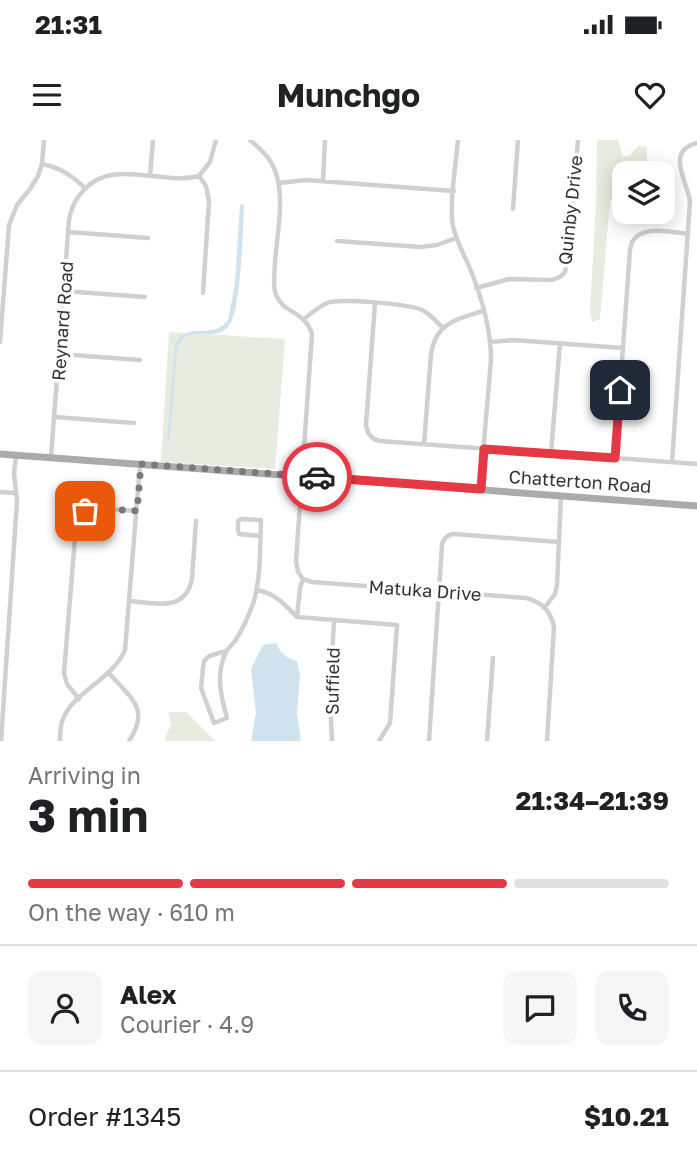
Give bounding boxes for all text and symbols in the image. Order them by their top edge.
text: 21:31 [35,9,102,40]
icon: menu [28,76,66,114]
text: Munchgo [277,76,420,114]
icon: heart [631,76,669,114]
street label: Quinby Drive [553,154,587,266]
map controls [612,161,675,224]
button: layers [612,161,675,224]
street label: Reynard Road [47,260,77,382]
pin [590,360,650,420]
icon: home [601,371,639,409]
courier [282,442,352,512]
icon: car [298,458,336,496]
street label: Chatterton Road [508,465,652,497]
pin [55,481,115,541]
icon: bag [66,492,104,530]
street label: Matuka Drive [368,575,482,605]
street label: Suffield [320,647,344,715]
text: Arriving in [28,761,141,789]
text: 21:34–21:39 [516,785,669,816]
text: 3 min [28,787,148,842]
text: On the way · 610 m [28,898,235,926]
button: person [28,971,102,1045]
button: chat [503,971,577,1045]
button: phone [595,971,669,1045]
text: Alex [120,979,177,1010]
text: Courier · 4.9 [120,1010,254,1038]
text: Order #1345 [28,1101,181,1132]
text: $10.21 [584,1101,669,1132]

